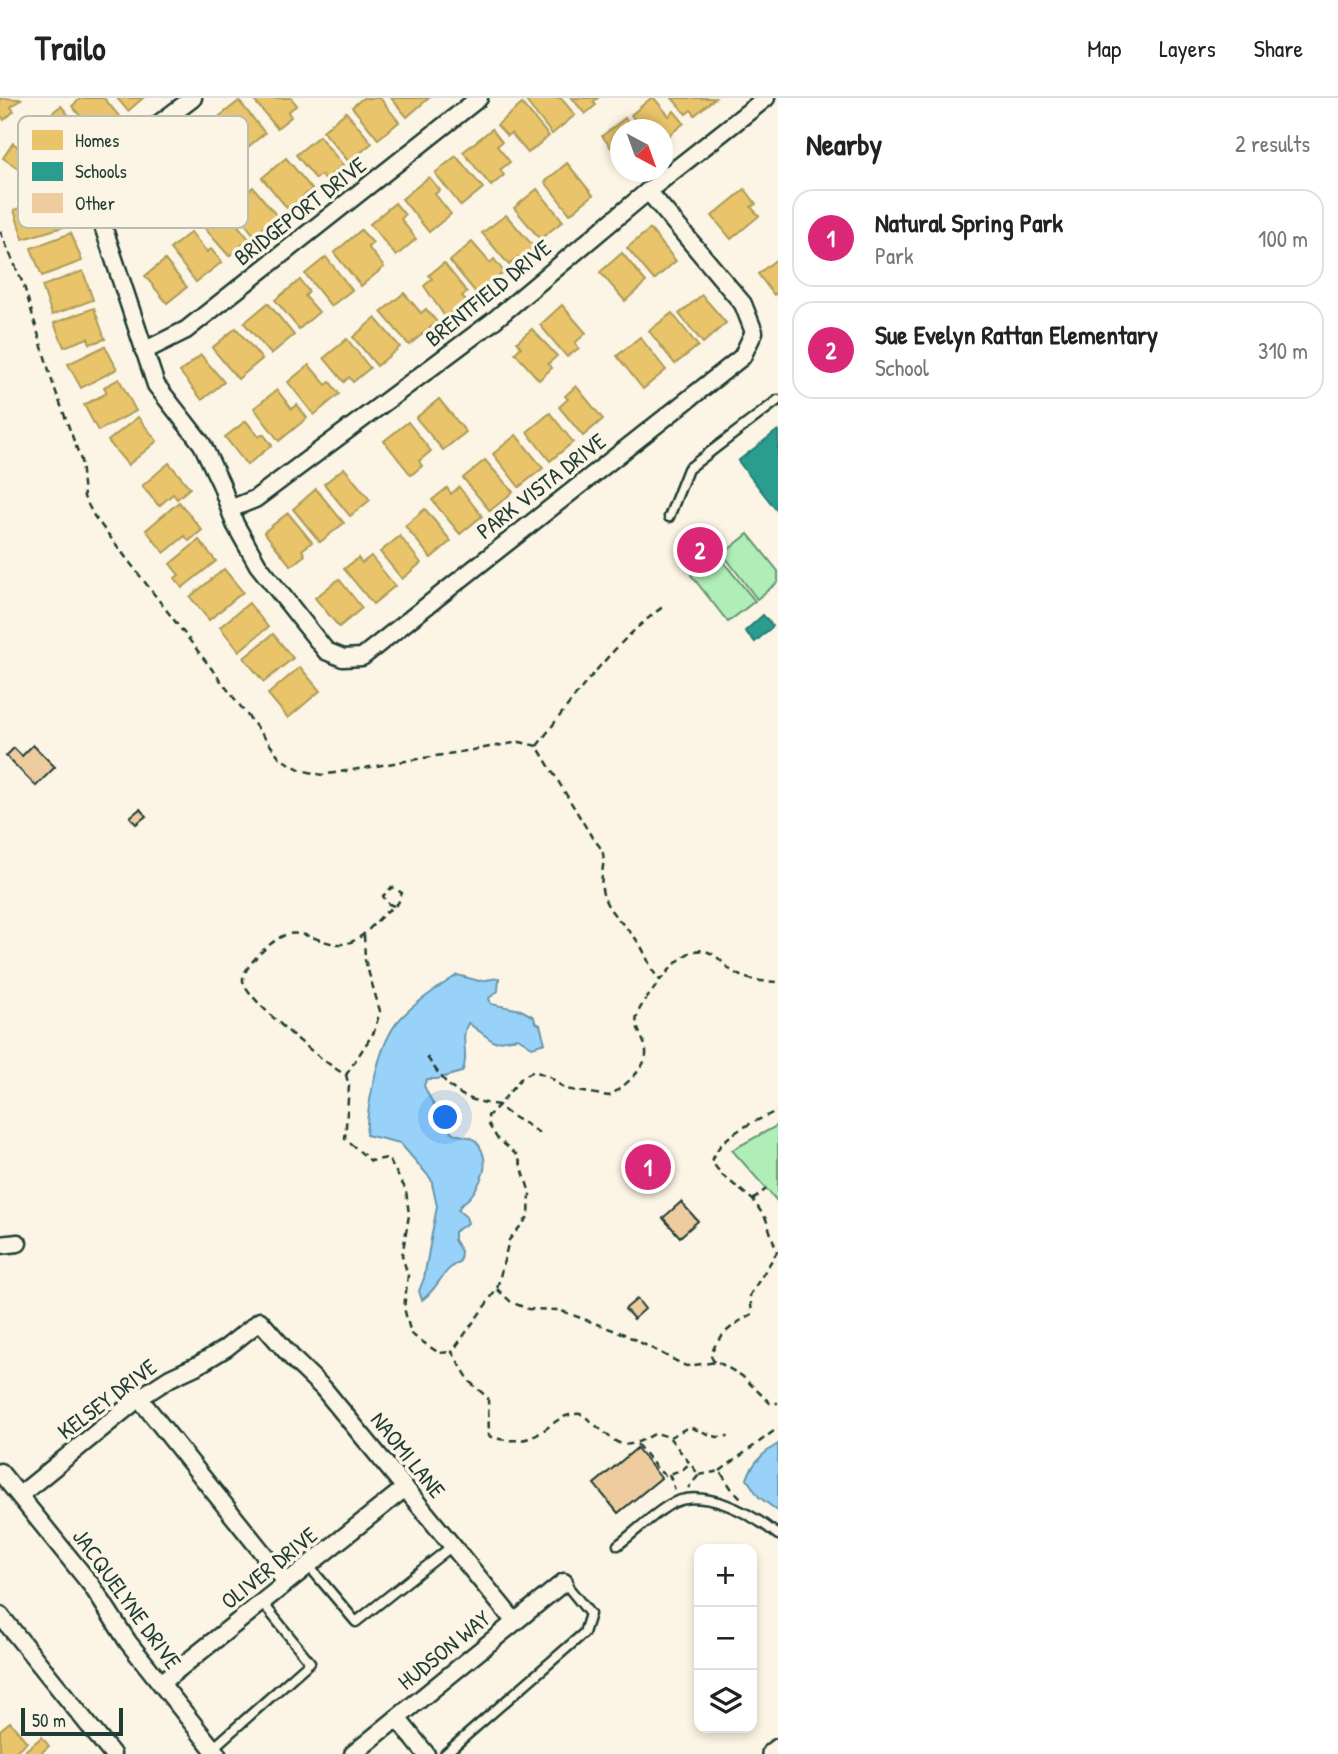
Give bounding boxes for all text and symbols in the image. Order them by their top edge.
text: Trailo [35,26,106,70]
text: Map [1087,32,1121,64]
text: Layers [1159,32,1216,64]
text: Share [1254,32,1303,64]
legend [18,116,248,228]
north arrow [610,119,673,182]
text: Nearby [806,124,882,164]
text: Homes [75,127,119,153]
text: 2 results [1235,128,1310,159]
street label: BRIDGEPORT DRIVE [227,149,372,272]
text: Schools [75,158,127,184]
text: Other [75,190,116,216]
text: Natural Spring Park [875,205,1063,240]
text: 1 [827,223,835,254]
text: 100 m [1258,223,1308,254]
street label: BRENTFIELD DRIVE [418,232,557,353]
text: Park [875,240,913,271]
text: Sue Evelyn Rattan Elementary [875,317,1158,352]
text: 2 [826,335,836,366]
text: 310 m [1258,335,1308,366]
text: School [875,352,929,383]
street label: PARK VISTA DRIVE [470,425,612,546]
pin: 2 [677,524,723,576]
your location [428,1100,462,1134]
pin: 1 [625,1141,671,1193]
street label: KELSEY DRIVE [51,1351,163,1446]
street label: NAOMI LANE [364,1405,453,1504]
street label: OLIVER DRIVE [214,1519,323,1616]
street label: JACQUELYNE DRIVE [66,1522,189,1675]
map controls [694,1544,757,1733]
button: + [694,1544,757,1607]
street label: HUDSON WAY [391,1603,496,1697]
button: − [694,1607,757,1670]
button: layers [694,1670,757,1733]
scale bar [21,1705,122,1737]
text: 50 m [32,1707,66,1733]

